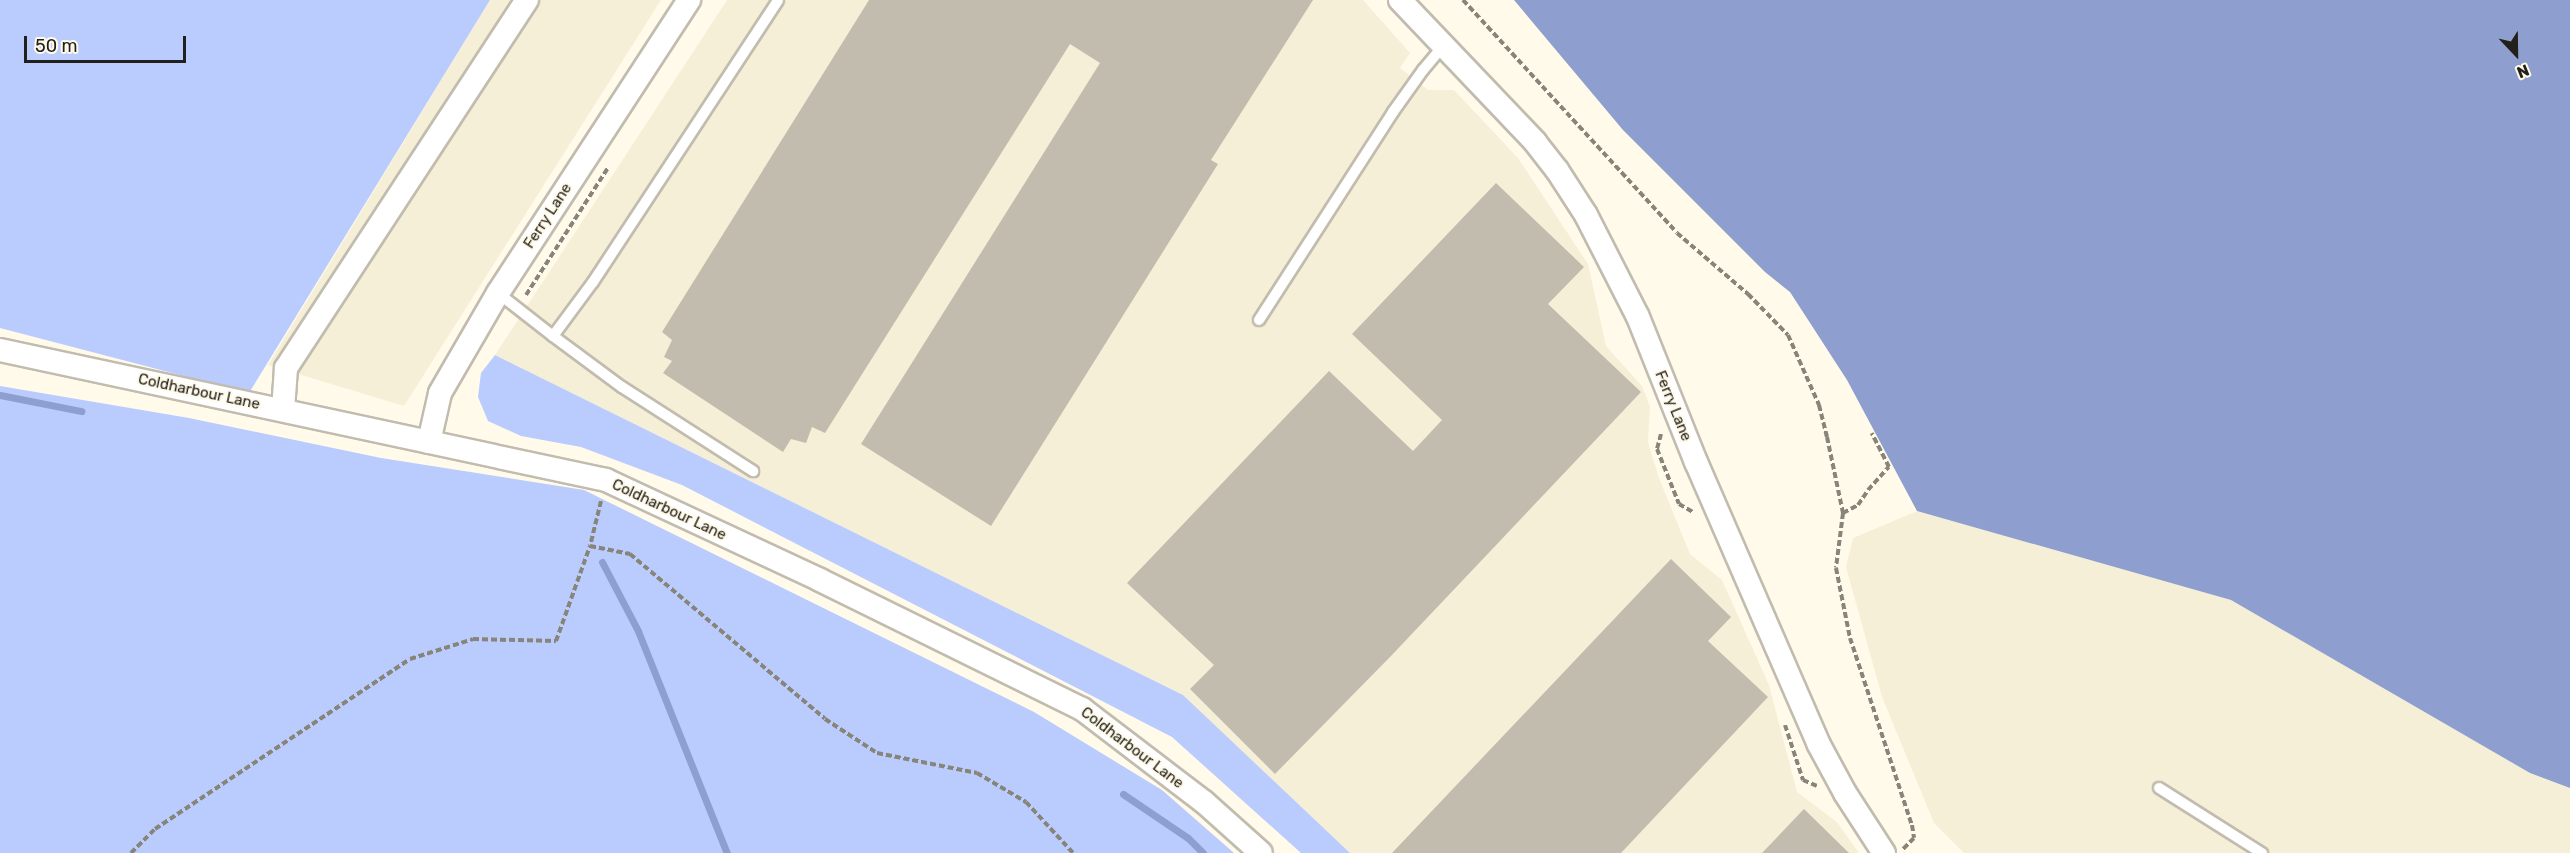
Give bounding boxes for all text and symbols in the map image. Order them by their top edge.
scale bar [27,24,189,62]
north arrow [2486,24,2546,84]
text: 50 m [35,35,78,57]
text: N [2514,60,2532,82]
street label: Ferry Lane [520,180,576,252]
street label: Ferry Lane [1651,368,1695,444]
street label: Coldharbour Lane [136,370,262,414]
street label: Coldharbour Lane [609,476,729,544]
street label: Coldharbour Lane [1077,703,1187,793]

